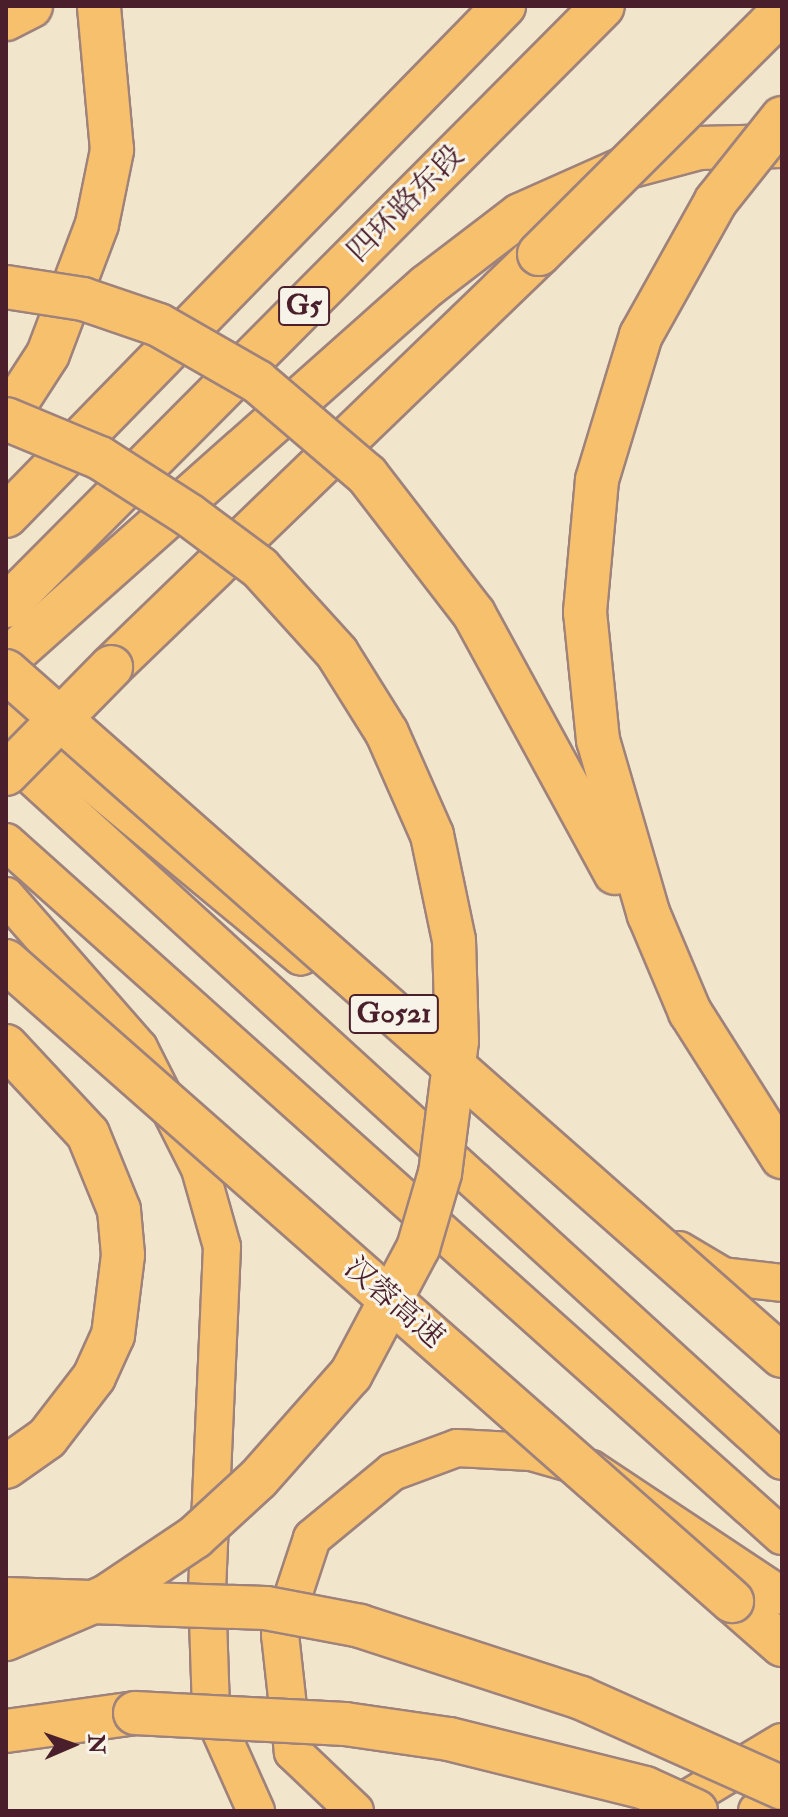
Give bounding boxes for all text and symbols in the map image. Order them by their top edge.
street label: 四环路东段 [340,138,472,270]
road number: G5 [278,282,330,330]
road number: G0521 [348,990,440,1038]
street label: 汉蓉高速 [337,1250,451,1356]
north arrow [32,1705,112,1785]
text: N [82,1734,110,1754]

